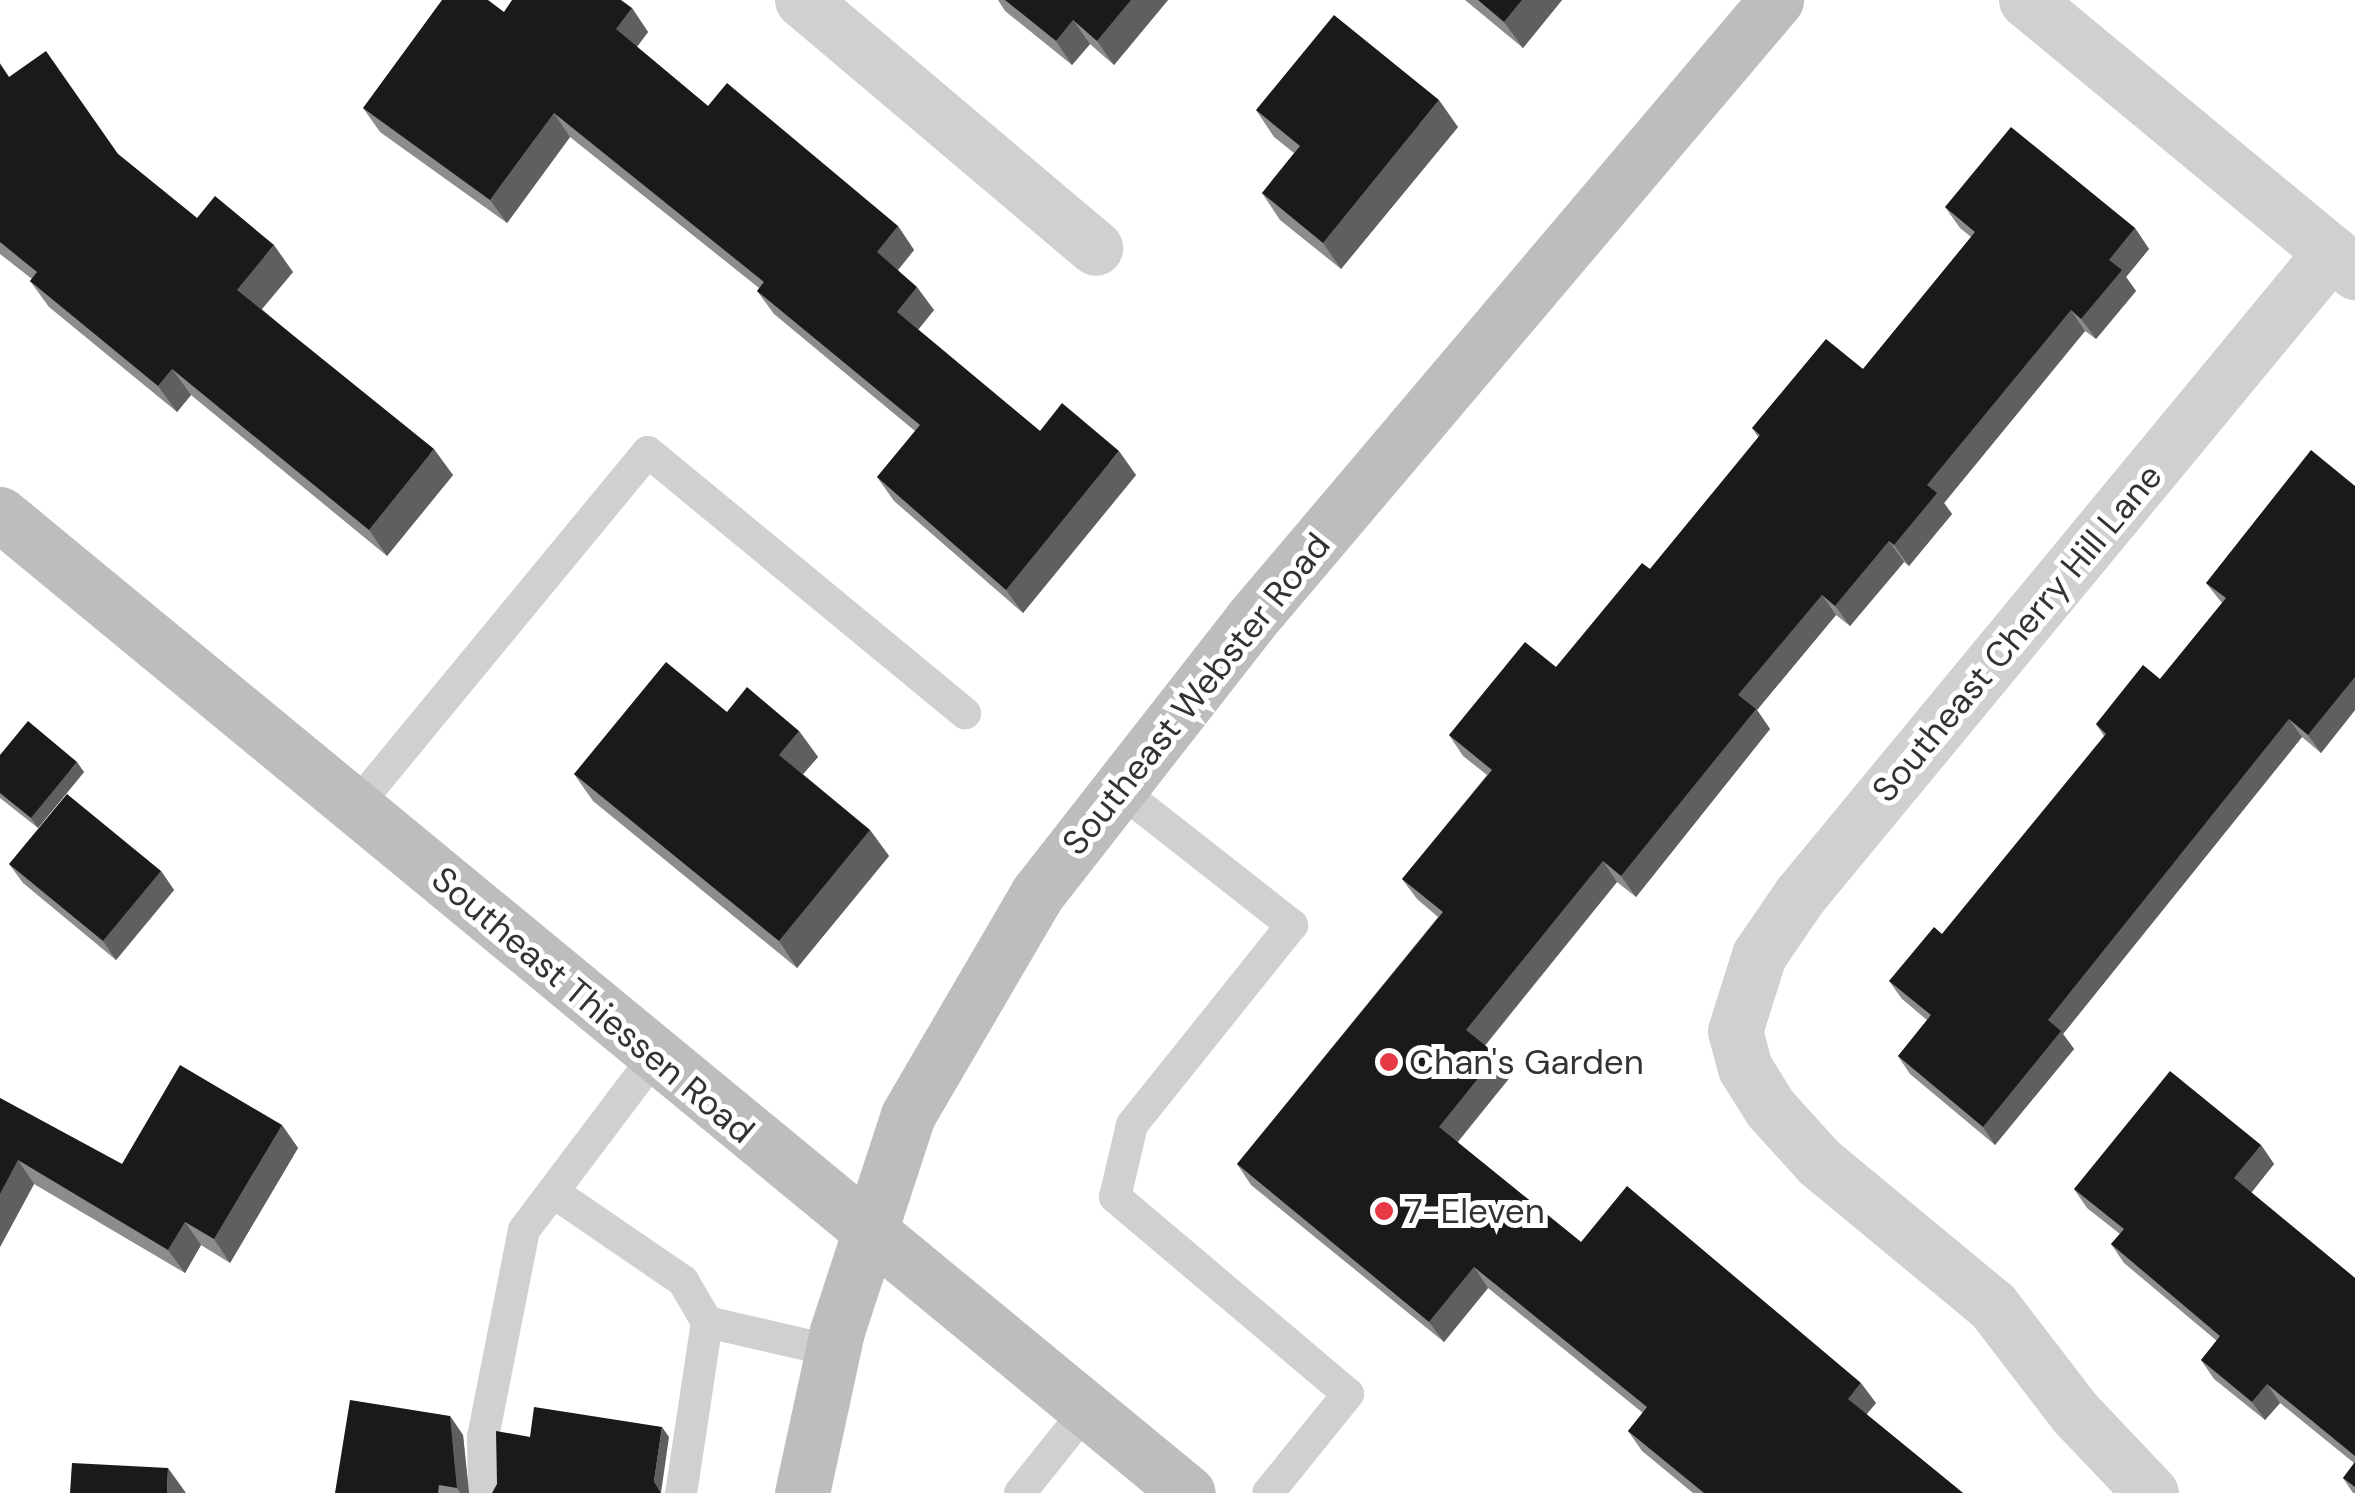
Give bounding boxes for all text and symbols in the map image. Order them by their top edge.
street label: Southeast Cherry Hill Lane [1863,456,2171,810]
street label: Southeast Webster Road [1053,525,1339,863]
street label: Southeast Thiessen Road [423,858,763,1152]
place label: Chan's Garden [1409,1041,1644,1083]
marker: Chan's Garden [1378,1051,1400,1073]
place label: 7-Eleven [1404,1190,1545,1232]
marker: 7-Eleven [1373,1200,1395,1222]

